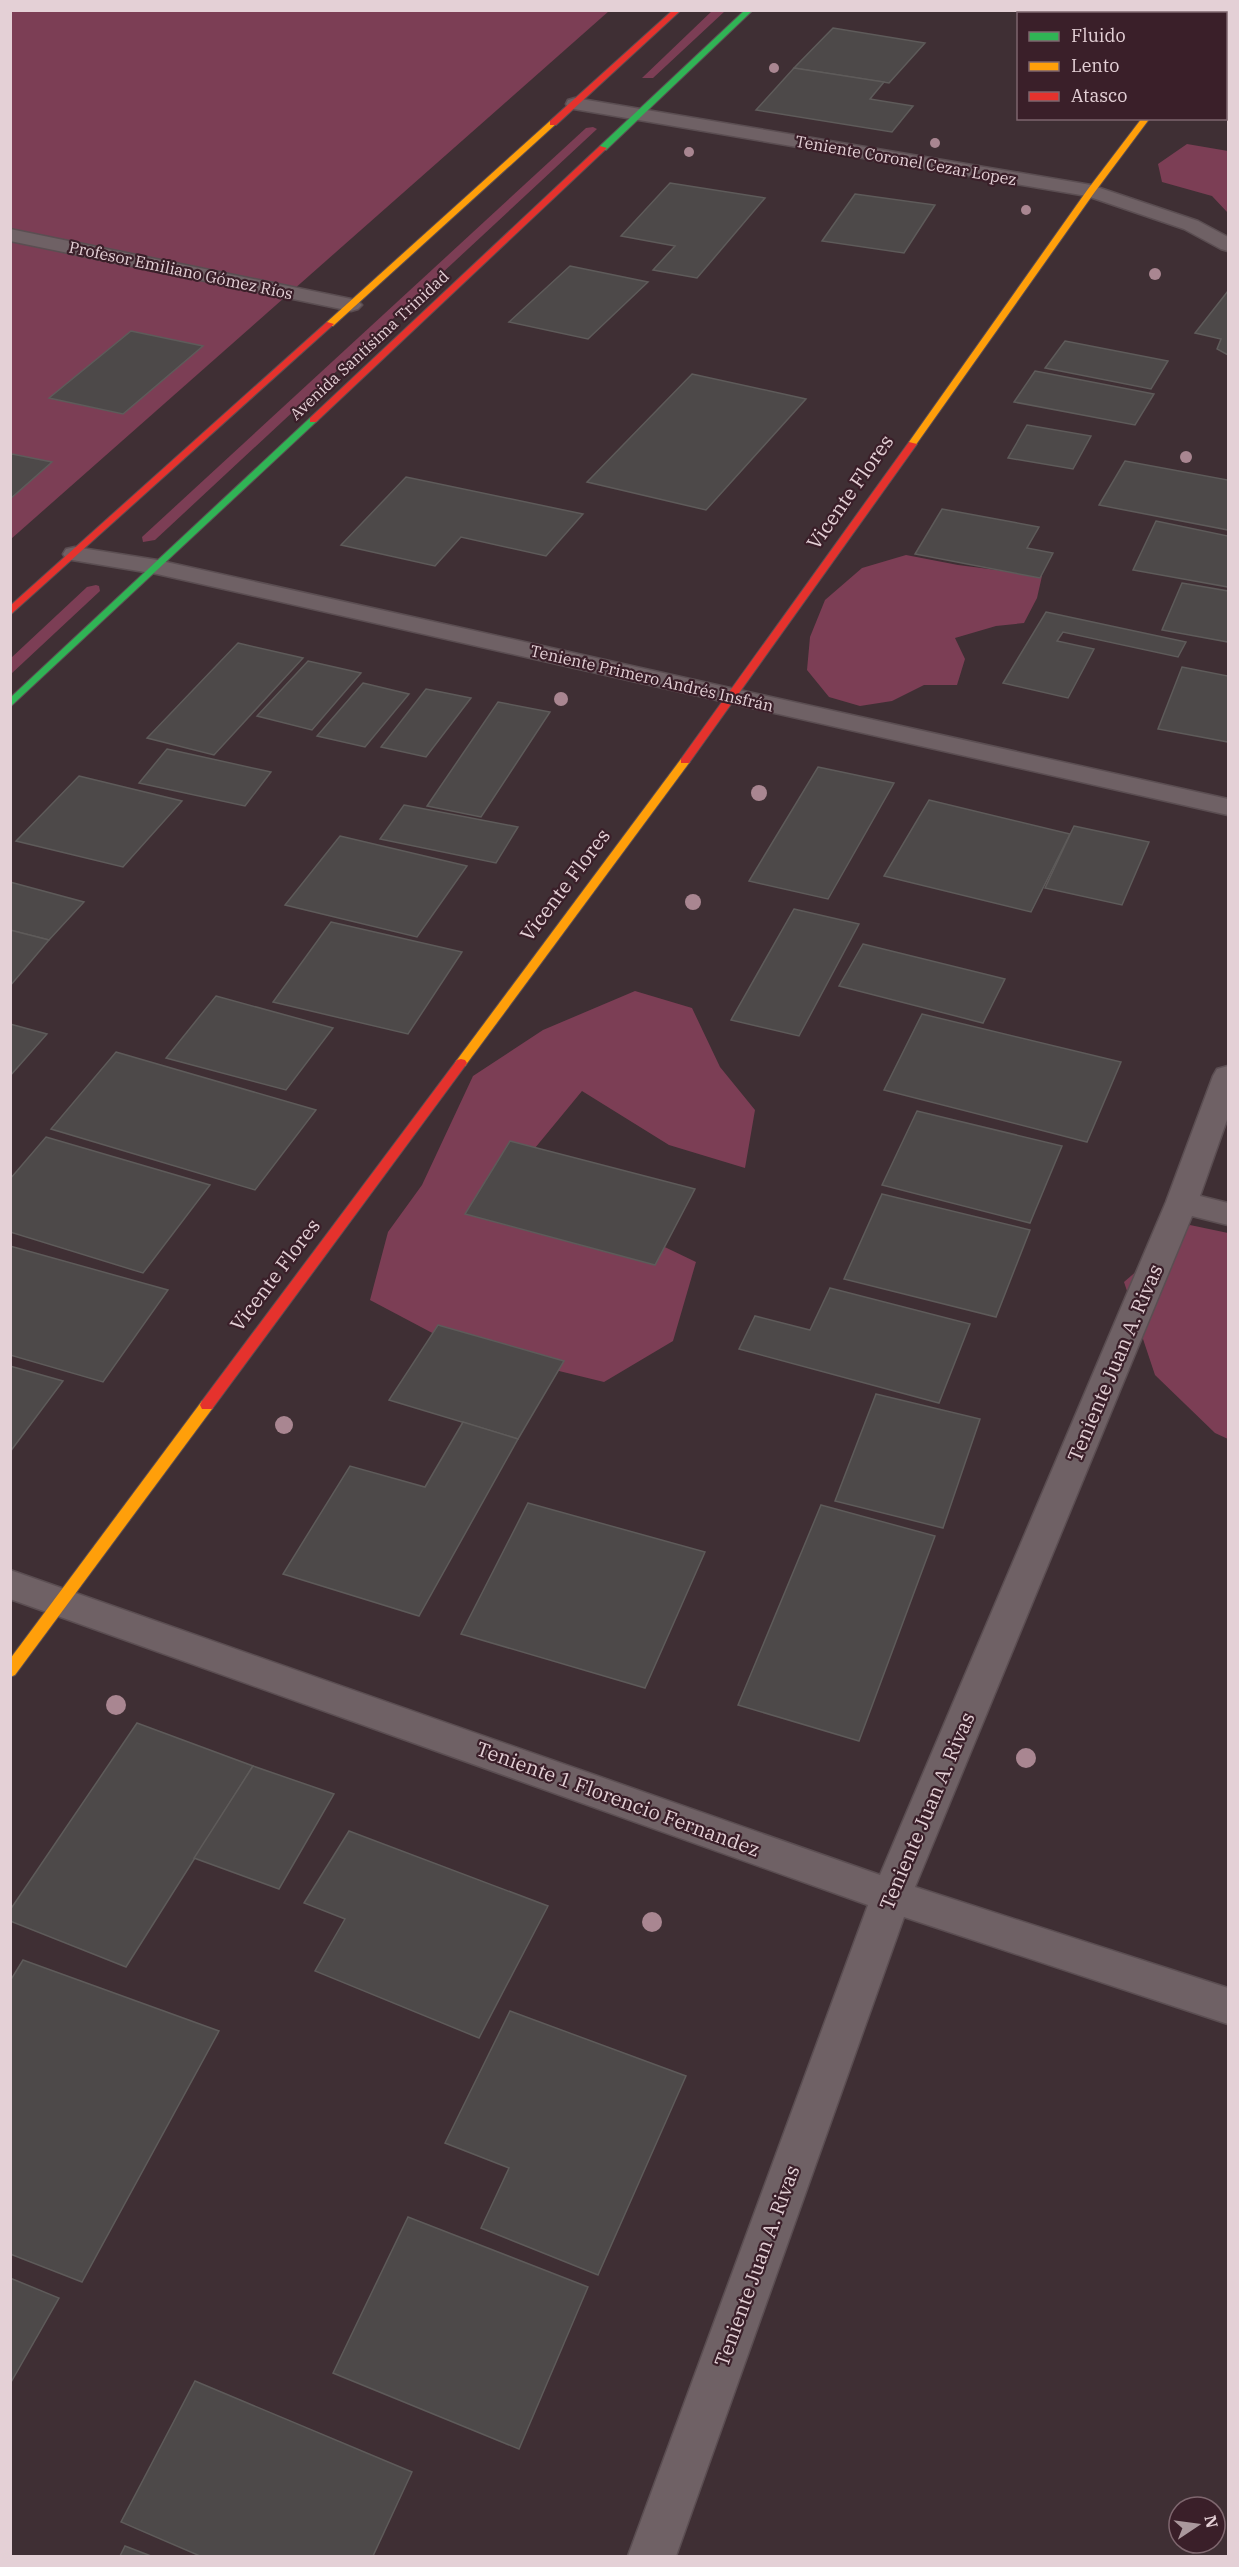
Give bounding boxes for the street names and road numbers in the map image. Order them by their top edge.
street label: Teniente Coronel Cezar Lopez [794,131,1018,189]
street label: Profesor Emiliano Gómez Ríos [67,236,295,304]
street label: Avenida Santísima Trinidad [285,266,453,424]
street label: Vicente Flores [800,429,899,554]
street label: Teniente Primero Andrés Insfrán [528,640,776,716]
street label: Vicente Flores [513,823,616,946]
street label: Vicente Flores [223,1213,326,1336]
street label: Teniente Juan A. Rivas [1061,1260,1168,1466]
street label: Teniente Juan A. Rivas [873,1708,980,1914]
street label: Teniente 1 Florencio Fernandez [473,1735,764,1863]
street label: Teniente Juan A. Rivas [708,2161,806,2370]

